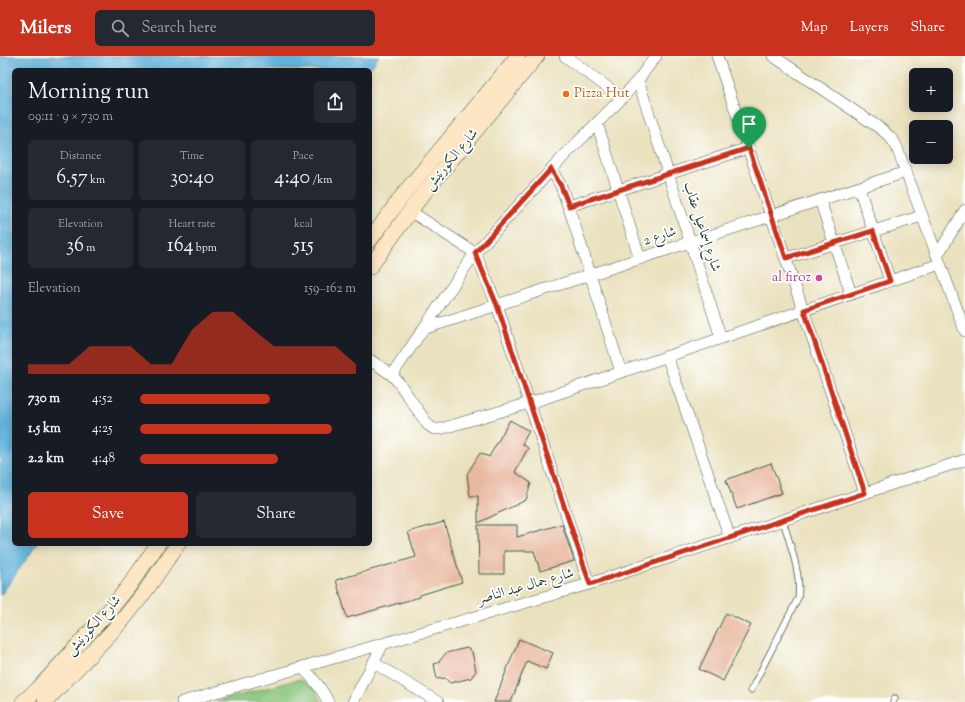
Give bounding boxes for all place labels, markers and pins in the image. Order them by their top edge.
place label: Pizza Hut [574,84,630,104]
marker: Pizza Hut [561,89,571,99]
pin [732,107,766,148]
place label: al firoz [772,268,811,288]
marker: al firoz [814,273,824,283]

